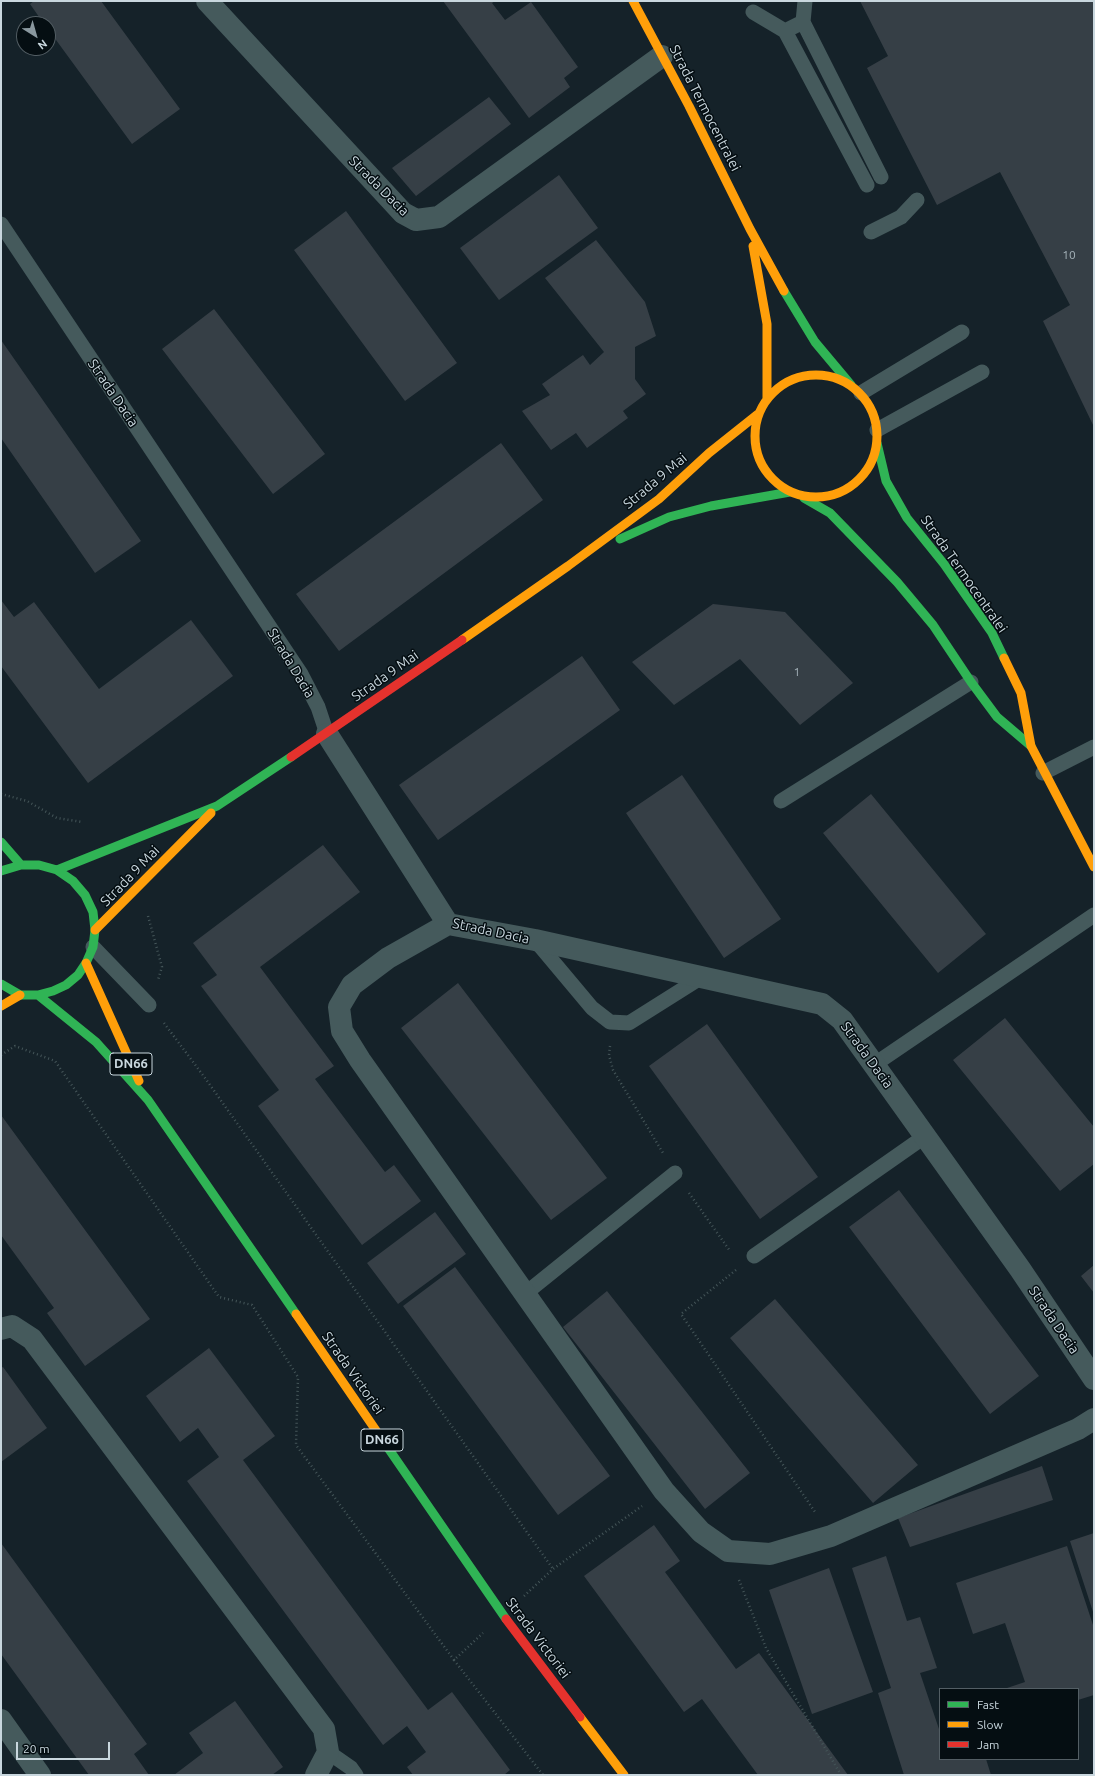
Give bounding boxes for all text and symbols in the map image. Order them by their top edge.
north arrow [16,16,56,56]
text: N [36,38,50,52]
street label: Strada Termocentralei [666,42,744,174]
street label: Strada Dacia [345,152,413,220]
house number: 10 [1062,248,1076,262]
street label: Strada Dacia [84,356,142,430]
street label: Strada 9 Mai [620,450,690,512]
street label: Strada Termocentralei [917,512,1011,636]
street label: Strada Dacia [264,625,318,701]
street label: Strada 9 Mai [348,647,422,705]
house number: 1 [794,665,800,679]
street label: Strada 9 Mai [97,842,163,910]
street label: Strada Dacia [451,915,531,947]
street label: Strada Dacia [837,1018,897,1092]
road number: DN66 [110,1053,152,1075]
street label: Strada Dacia [1025,1283,1083,1357]
street label: Strada Victoriei [318,1329,388,1417]
road number: DN66 [361,1429,403,1451]
street label: Strada Victoriei [502,1594,574,1682]
legend [939,1688,1079,1760]
text: Fast [977,1698,999,1711]
text: Slow [977,1718,1003,1731]
scale bar [18,1734,112,1760]
text: Jam [977,1738,999,1751]
text: 20 m [23,1742,50,1755]

